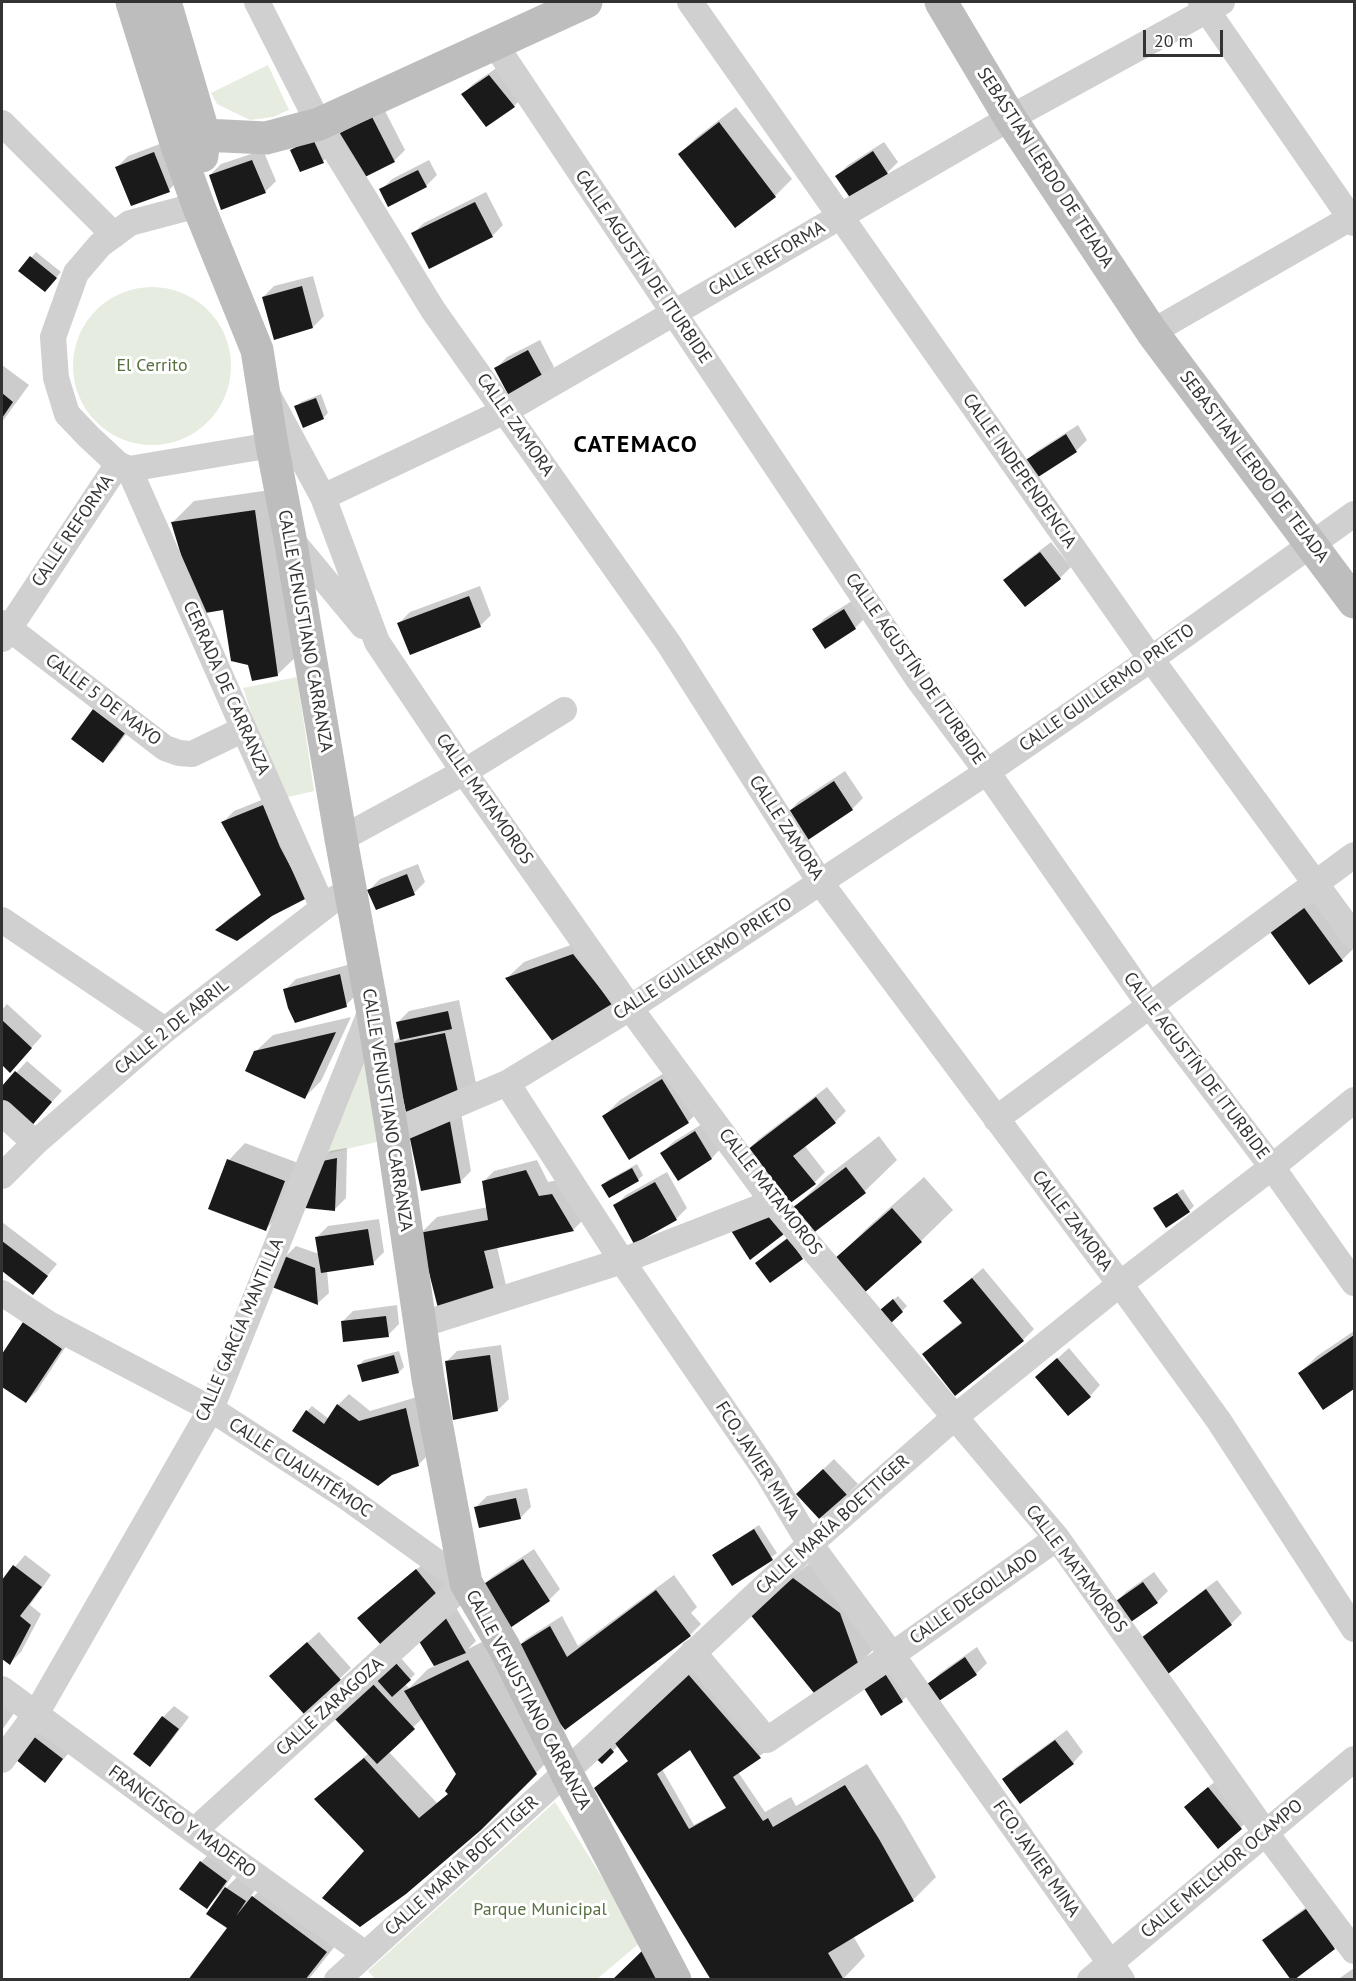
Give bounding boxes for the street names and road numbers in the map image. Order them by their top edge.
street label: SEBASTIAN LERDO DE TEJADA [972,64,1118,272]
street label: CALLE AGUSTÍN DE ITURBIDE [570,166,716,368]
street label: CALLE REFORMA [705,217,829,301]
street label: SEBASTIAN LERDO DE TEJADA [1175,367,1333,567]
street label: CALLE ZAMORA [472,369,558,481]
street label: CALLE INDEPENDENCIA [958,390,1080,552]
street label: CALLE REFORMA [27,471,119,591]
street label: CALLE VENUSTIANO CARRANZA [273,508,337,754]
street label: CALLE AGUSTÍN DE ITURBIDE [840,569,990,769]
street label: CERRADA DE CARRANZA [178,598,274,778]
street label: CALLE GUILLERMO PRIETO [1015,619,1199,757]
street label: CALLE 5 DE MAYO [41,649,165,751]
street label: CALLE MATAMOROS [431,729,537,869]
street label: CALLE ZAMORA [744,772,828,884]
street label: CALLE GUILLERMO PRIETO [610,893,796,1025]
street label: CALLE AGUSTÍN DE ITURBIDE [1118,968,1274,1164]
street label: CALLE 2 DE ABRIL [111,974,233,1080]
street label: CALLE VENUSTIANO CARRANZA [357,987,417,1233]
street label: CALLE MATAMOROS [714,1124,826,1260]
street label: CALLE ZAMORA [1027,1166,1117,1276]
street label: CALLE GARCÍA MANTILLA [192,1235,288,1425]
street label: FCO. JAVIER MINA [711,1398,803,1524]
street label: CALLE CUAUHTÉMOC [224,1414,376,1522]
street label: CALLE MARÍA BOETTIGER [752,1450,914,1600]
street label: CALLE MATAMOROS [1021,1501,1131,1637]
street label: CALLE DEGOLLADO [906,1545,1042,1649]
street label: CALLE VENUSTIANO CARRANZA [461,1587,595,1813]
street label: CALLE ZARAGOZA [272,1653,388,1761]
street label: FRANCISCO Y MADERO [104,1761,260,1883]
street label: CALLE MARÍA BOETTIGER [381,1791,543,1941]
street label: CALLE MELCHOR OCAMPO [1137,1795,1307,1943]
street label: FCO. JAVIER MINA [988,1797,1084,1921]

